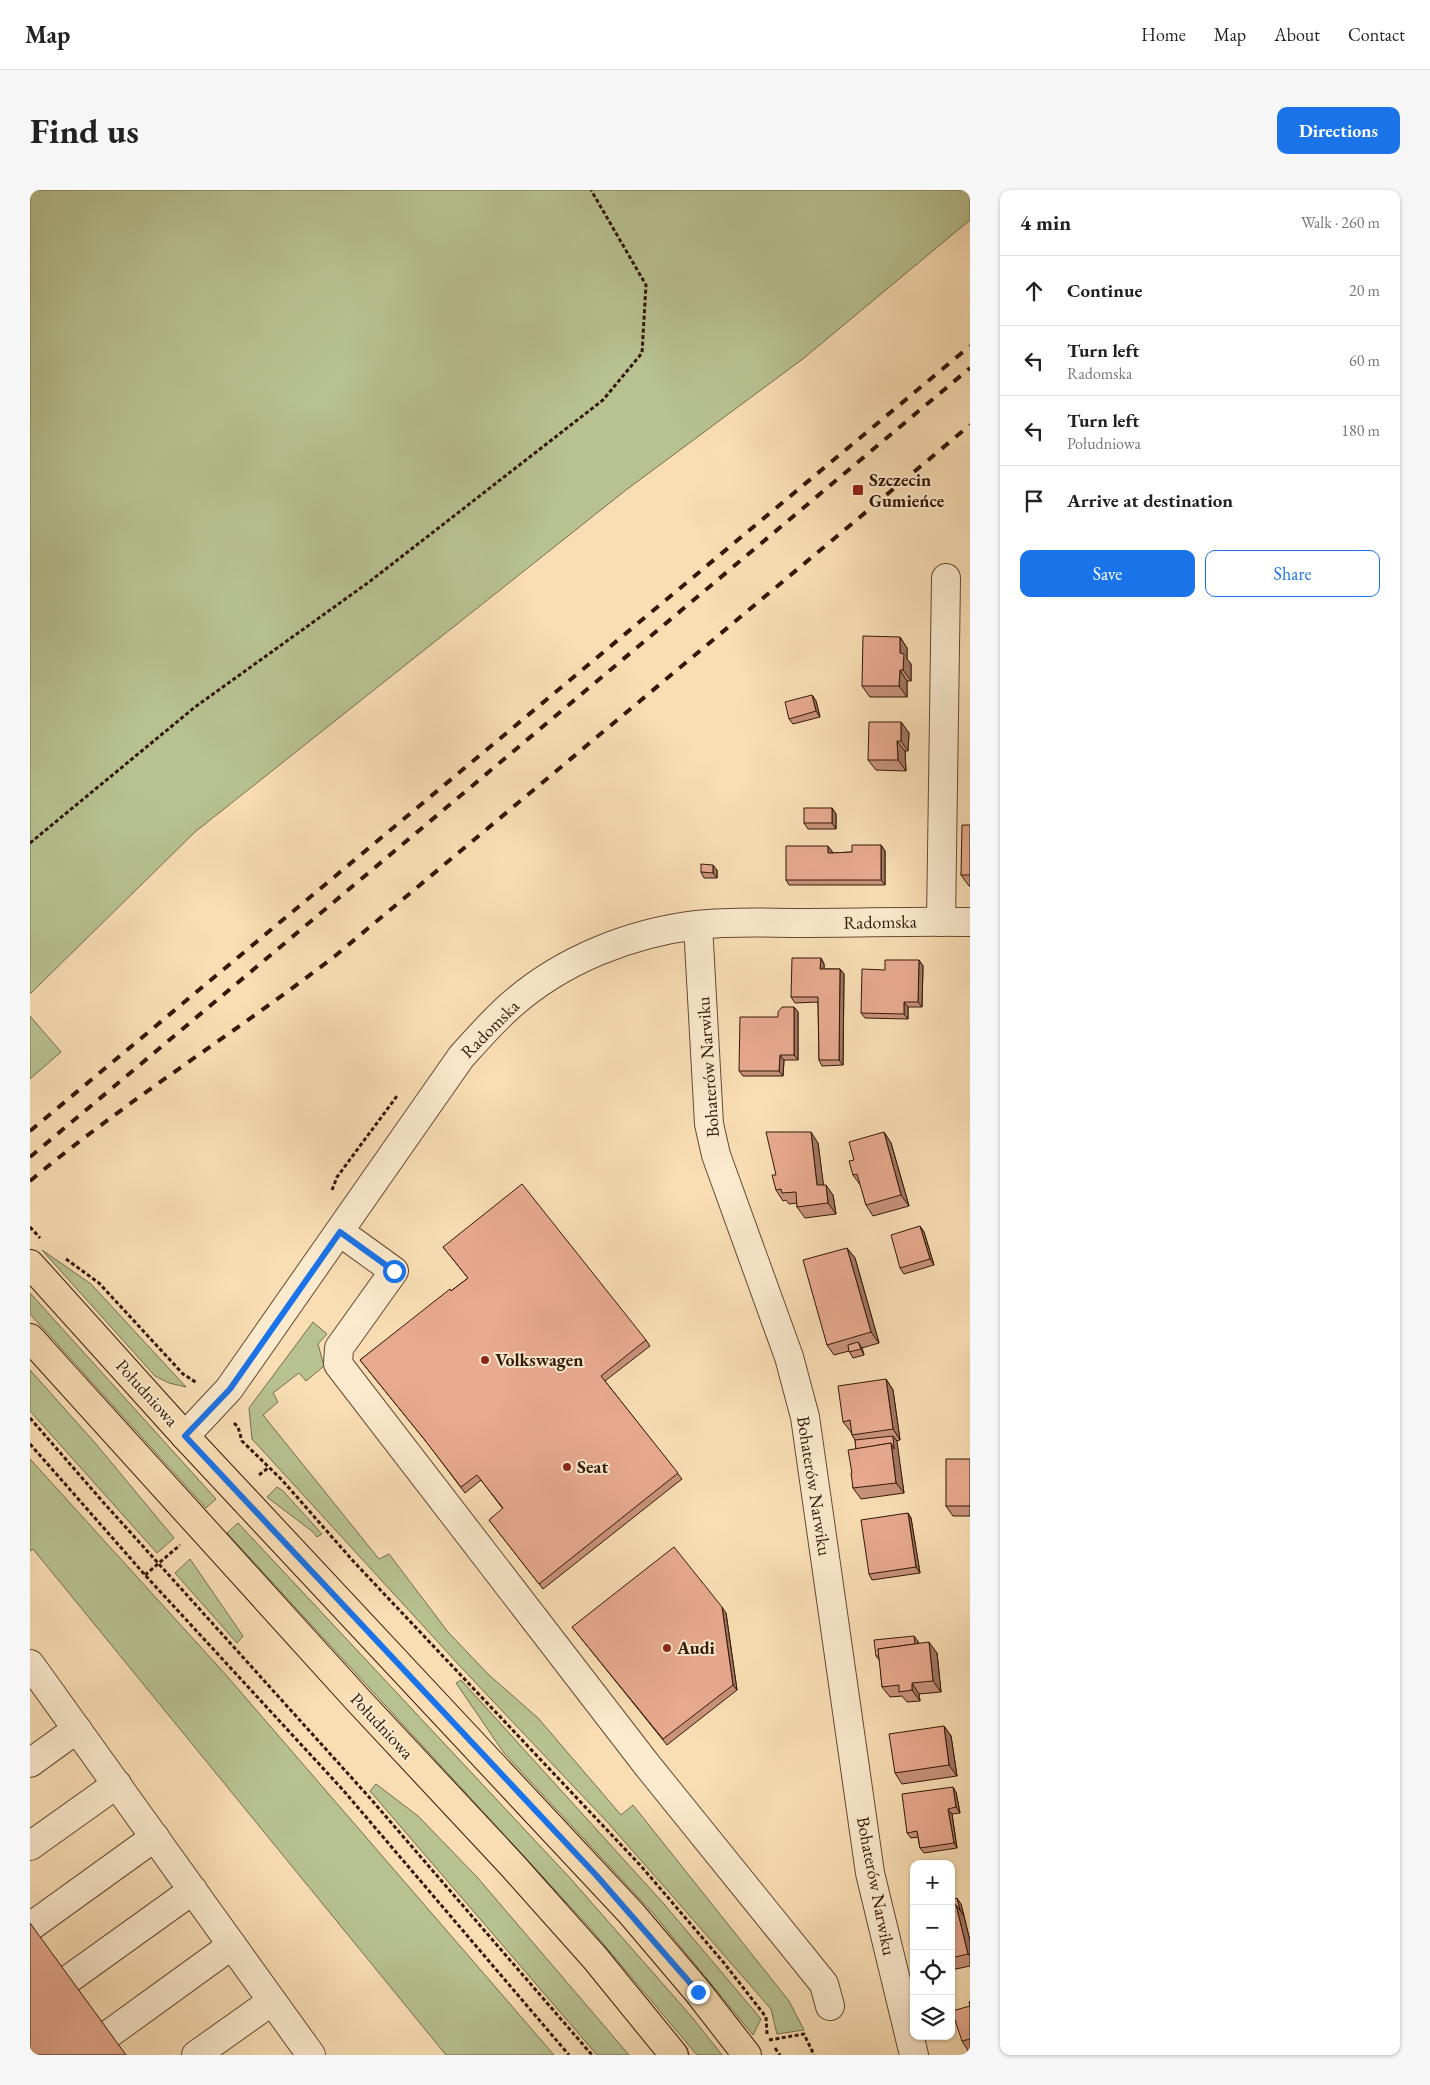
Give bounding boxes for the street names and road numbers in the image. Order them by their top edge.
street label: Radomska [843,909,918,934]
street label: Radomska [456,994,524,1063]
street label: Bohaterów Narwiku [691,995,724,1138]
street label: Południowa [111,1354,184,1432]
street label: Bohaterów Narwiku [792,1414,837,1558]
street label: Południowa [346,1687,420,1764]
street label: Bohaterów Narwiku [852,1814,901,1958]

